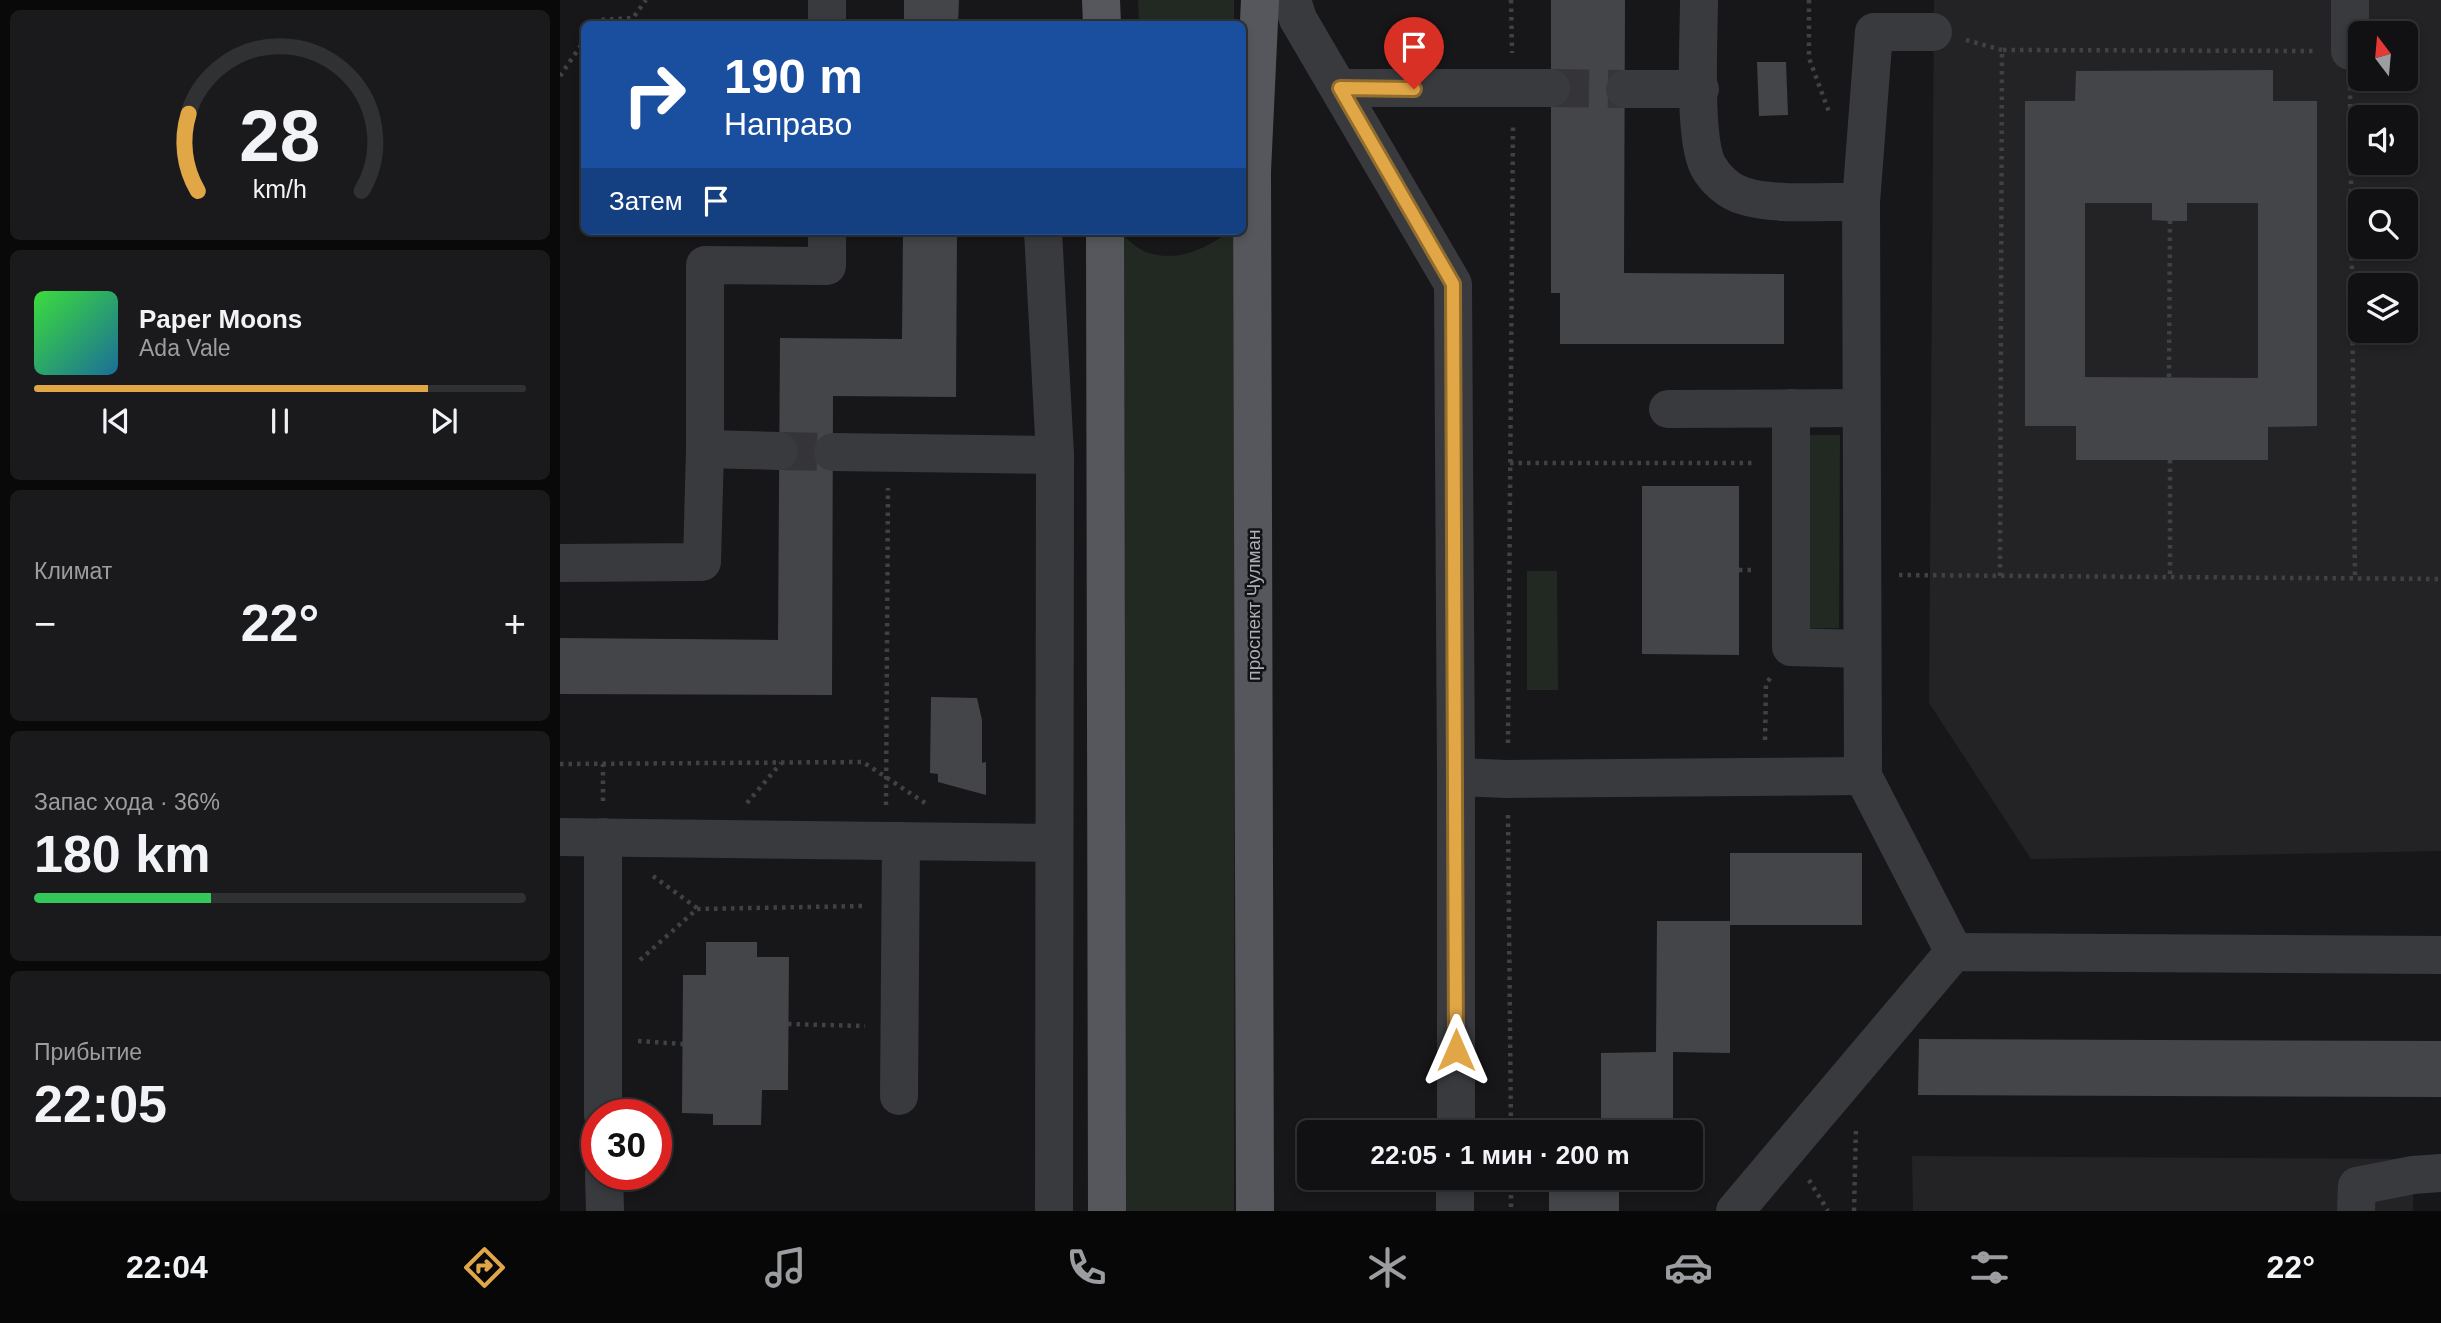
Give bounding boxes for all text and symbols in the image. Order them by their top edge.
pin [1384,17,1444,89]
north arrow [2348,21,2418,91]
map controls [2348,21,2418,343]
icon: arrive [1395,28,1433,66]
icon: right [609,49,700,140]
text: 190 m [724,49,863,103]
text: 28 [240,95,320,176]
button: sound [2348,105,2418,175]
text: Направо [724,106,852,142]
text: km/h [253,175,307,203]
icon: arrive [697,182,735,220]
text: Затем [609,186,683,216]
button: search [2348,189,2418,259]
button: layers [2348,273,2418,343]
text: Paper Moons [139,304,302,334]
text: Ada Vale [139,335,231,361]
icon: previous [97,402,135,440]
icon: pause [261,402,299,440]
icon: next [425,402,463,440]
street label: проспект Чулман [1243,529,1264,681]
text: Климат [34,558,112,584]
text: 22° [241,594,319,652]
text: − [34,603,56,645]
text: + [504,603,526,645]
text: Запас хода · 36% [34,789,220,815]
text: 180 km [34,825,210,883]
position arrow [1419,1013,1493,1087]
text: Прибытие [34,1039,142,1065]
text: 22:05 [34,1075,167,1133]
speed limit sign: 30 [581,1099,672,1190]
text: 22:05 · 1 мин · 200 m [1370,1140,1630,1170]
icon: directions [460,1243,509,1292]
icon: music [761,1243,810,1292]
icon: phone [1062,1243,1111,1292]
icon: climate [1363,1243,1412,1292]
icon: car [1664,1243,1713,1292]
icon: filters [1965,1243,2014,1292]
text: 22:04 [126,1249,208,1285]
text: 22° [2267,1249,2315,1285]

